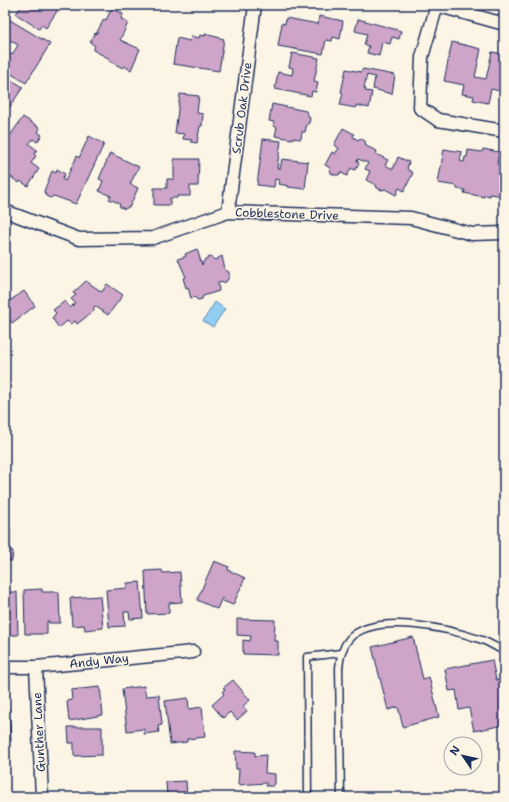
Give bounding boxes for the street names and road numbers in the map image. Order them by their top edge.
street label: Scrub Oak Drive [228,61,256,155]
street label: Cobblestone Drive [235,204,339,224]
street label: Andy Way [68,650,130,672]
street label: Gunther Lane [29,691,49,772]

